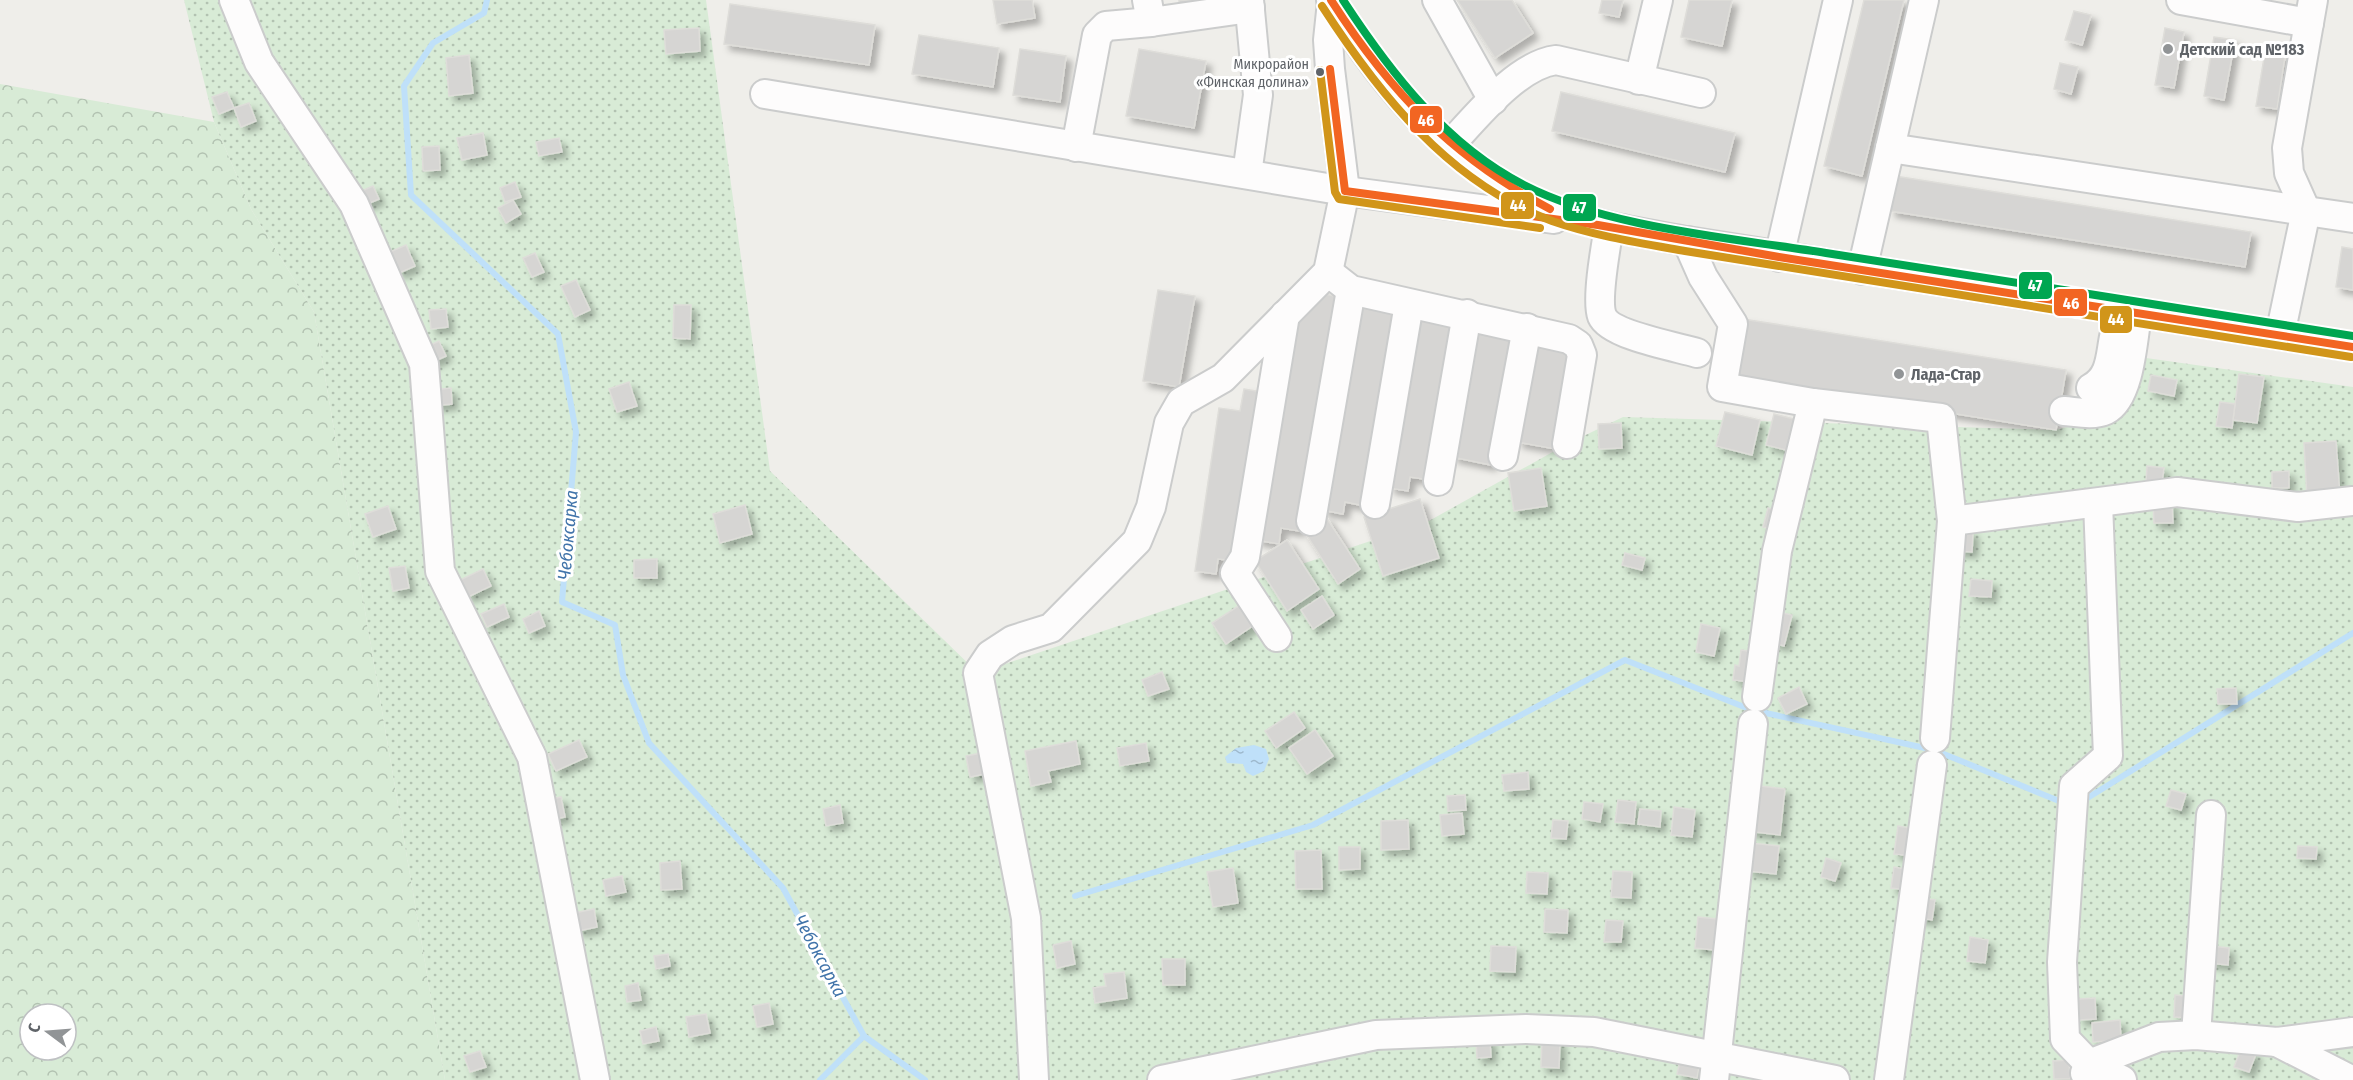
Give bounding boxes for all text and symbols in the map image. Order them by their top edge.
place label: Детский сад №183 [2179,40,2305,59]
marker: Детский сад №183 [2161,42,2175,56]
place label: Микрорайон «Финская долина» [1196,56,1309,91]
marker: Микрорайон «Финская долина» [1314,66,1326,78]
line badge: 46 [1409,105,1443,134]
text: 46 [1418,111,1434,130]
line badge: 44 [1500,191,1535,220]
line badge: 47 [1562,193,1597,222]
text: 44 [1510,196,1526,215]
text: 47 [1572,198,1587,217]
line badge: 47 [2018,271,2053,300]
text: 47 [2028,276,2043,295]
line badge: 46 [2053,288,2088,317]
text: 46 [2063,294,2079,313]
line badge: 44 [2099,305,2133,334]
text: 44 [2108,310,2124,329]
place label: Лада-Стар [1911,365,1981,384]
marker: Лада-Стар [1892,367,1906,381]
water label: Чебоксарка [553,489,583,581]
water label: Чебоксарка [789,911,851,1001]
north arrow [18,1002,78,1062]
text: С [24,1021,45,1035]

